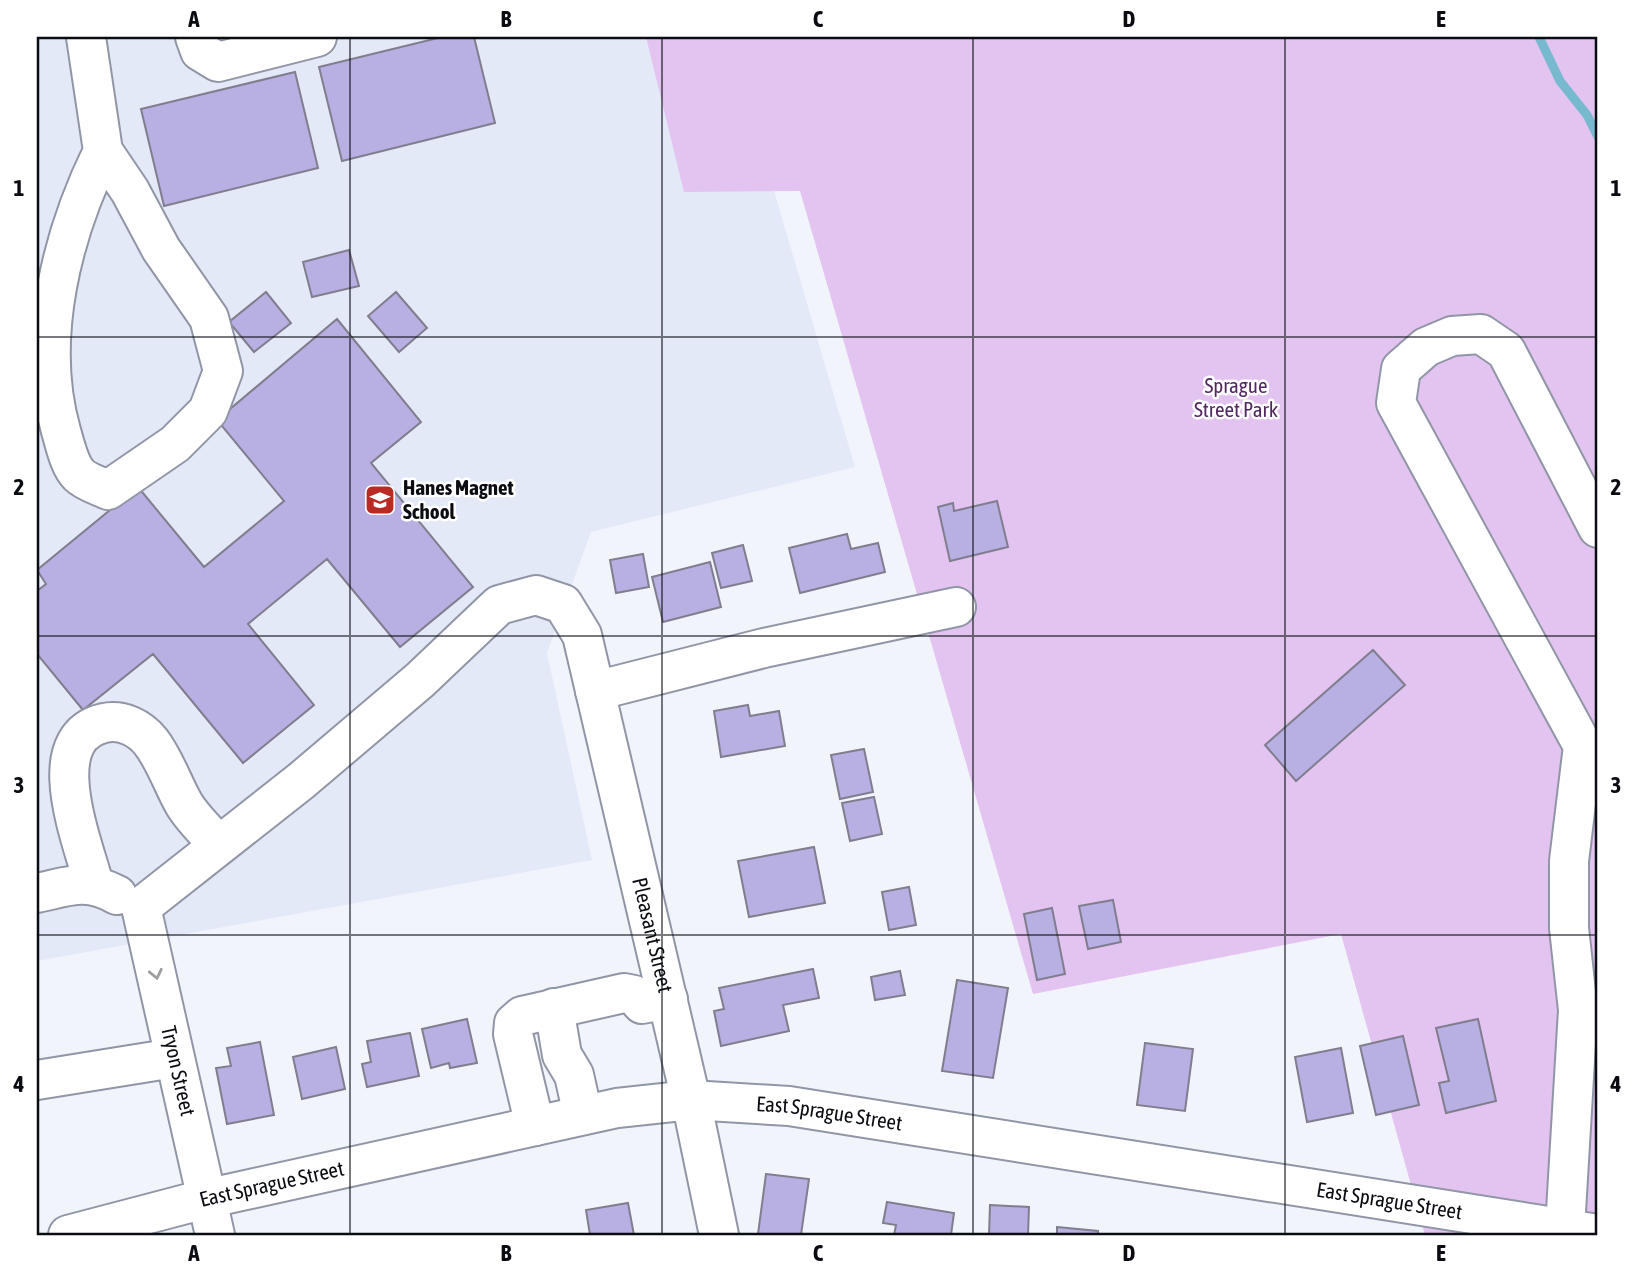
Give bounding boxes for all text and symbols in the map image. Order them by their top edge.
text: A [187,6,200,32]
text: B [501,6,512,32]
text: C [813,6,824,32]
text: D [1123,6,1136,32]
text: E [1436,6,1446,32]
text: 1 [14,175,25,201]
text: 1 [1611,175,1622,201]
park label: Sprague Street Park [1194,373,1278,421]
text: 2 [14,474,24,500]
text: 2 [1611,474,1621,500]
place label: Hanes Magnet School [403,475,514,523]
school or university icon: Hanes Magnet School [363,483,397,517]
text: 3 [14,772,24,798]
text: 3 [1611,772,1621,798]
street label: Pleasant Street [628,875,678,995]
one-way arrow [147,968,162,980]
street label: Tryon Street [157,1023,201,1118]
text: 4 [13,1071,25,1097]
text: 4 [1610,1071,1622,1097]
street label: East Sprague Street [756,1091,904,1135]
street label: East Sprague Street [197,1156,346,1211]
street label: East Sprague Street [1315,1177,1464,1223]
text: A [187,1240,200,1266]
text: B [501,1240,512,1266]
text: C [813,1240,824,1266]
text: D [1123,1240,1136,1266]
text: E [1436,1240,1446,1266]

